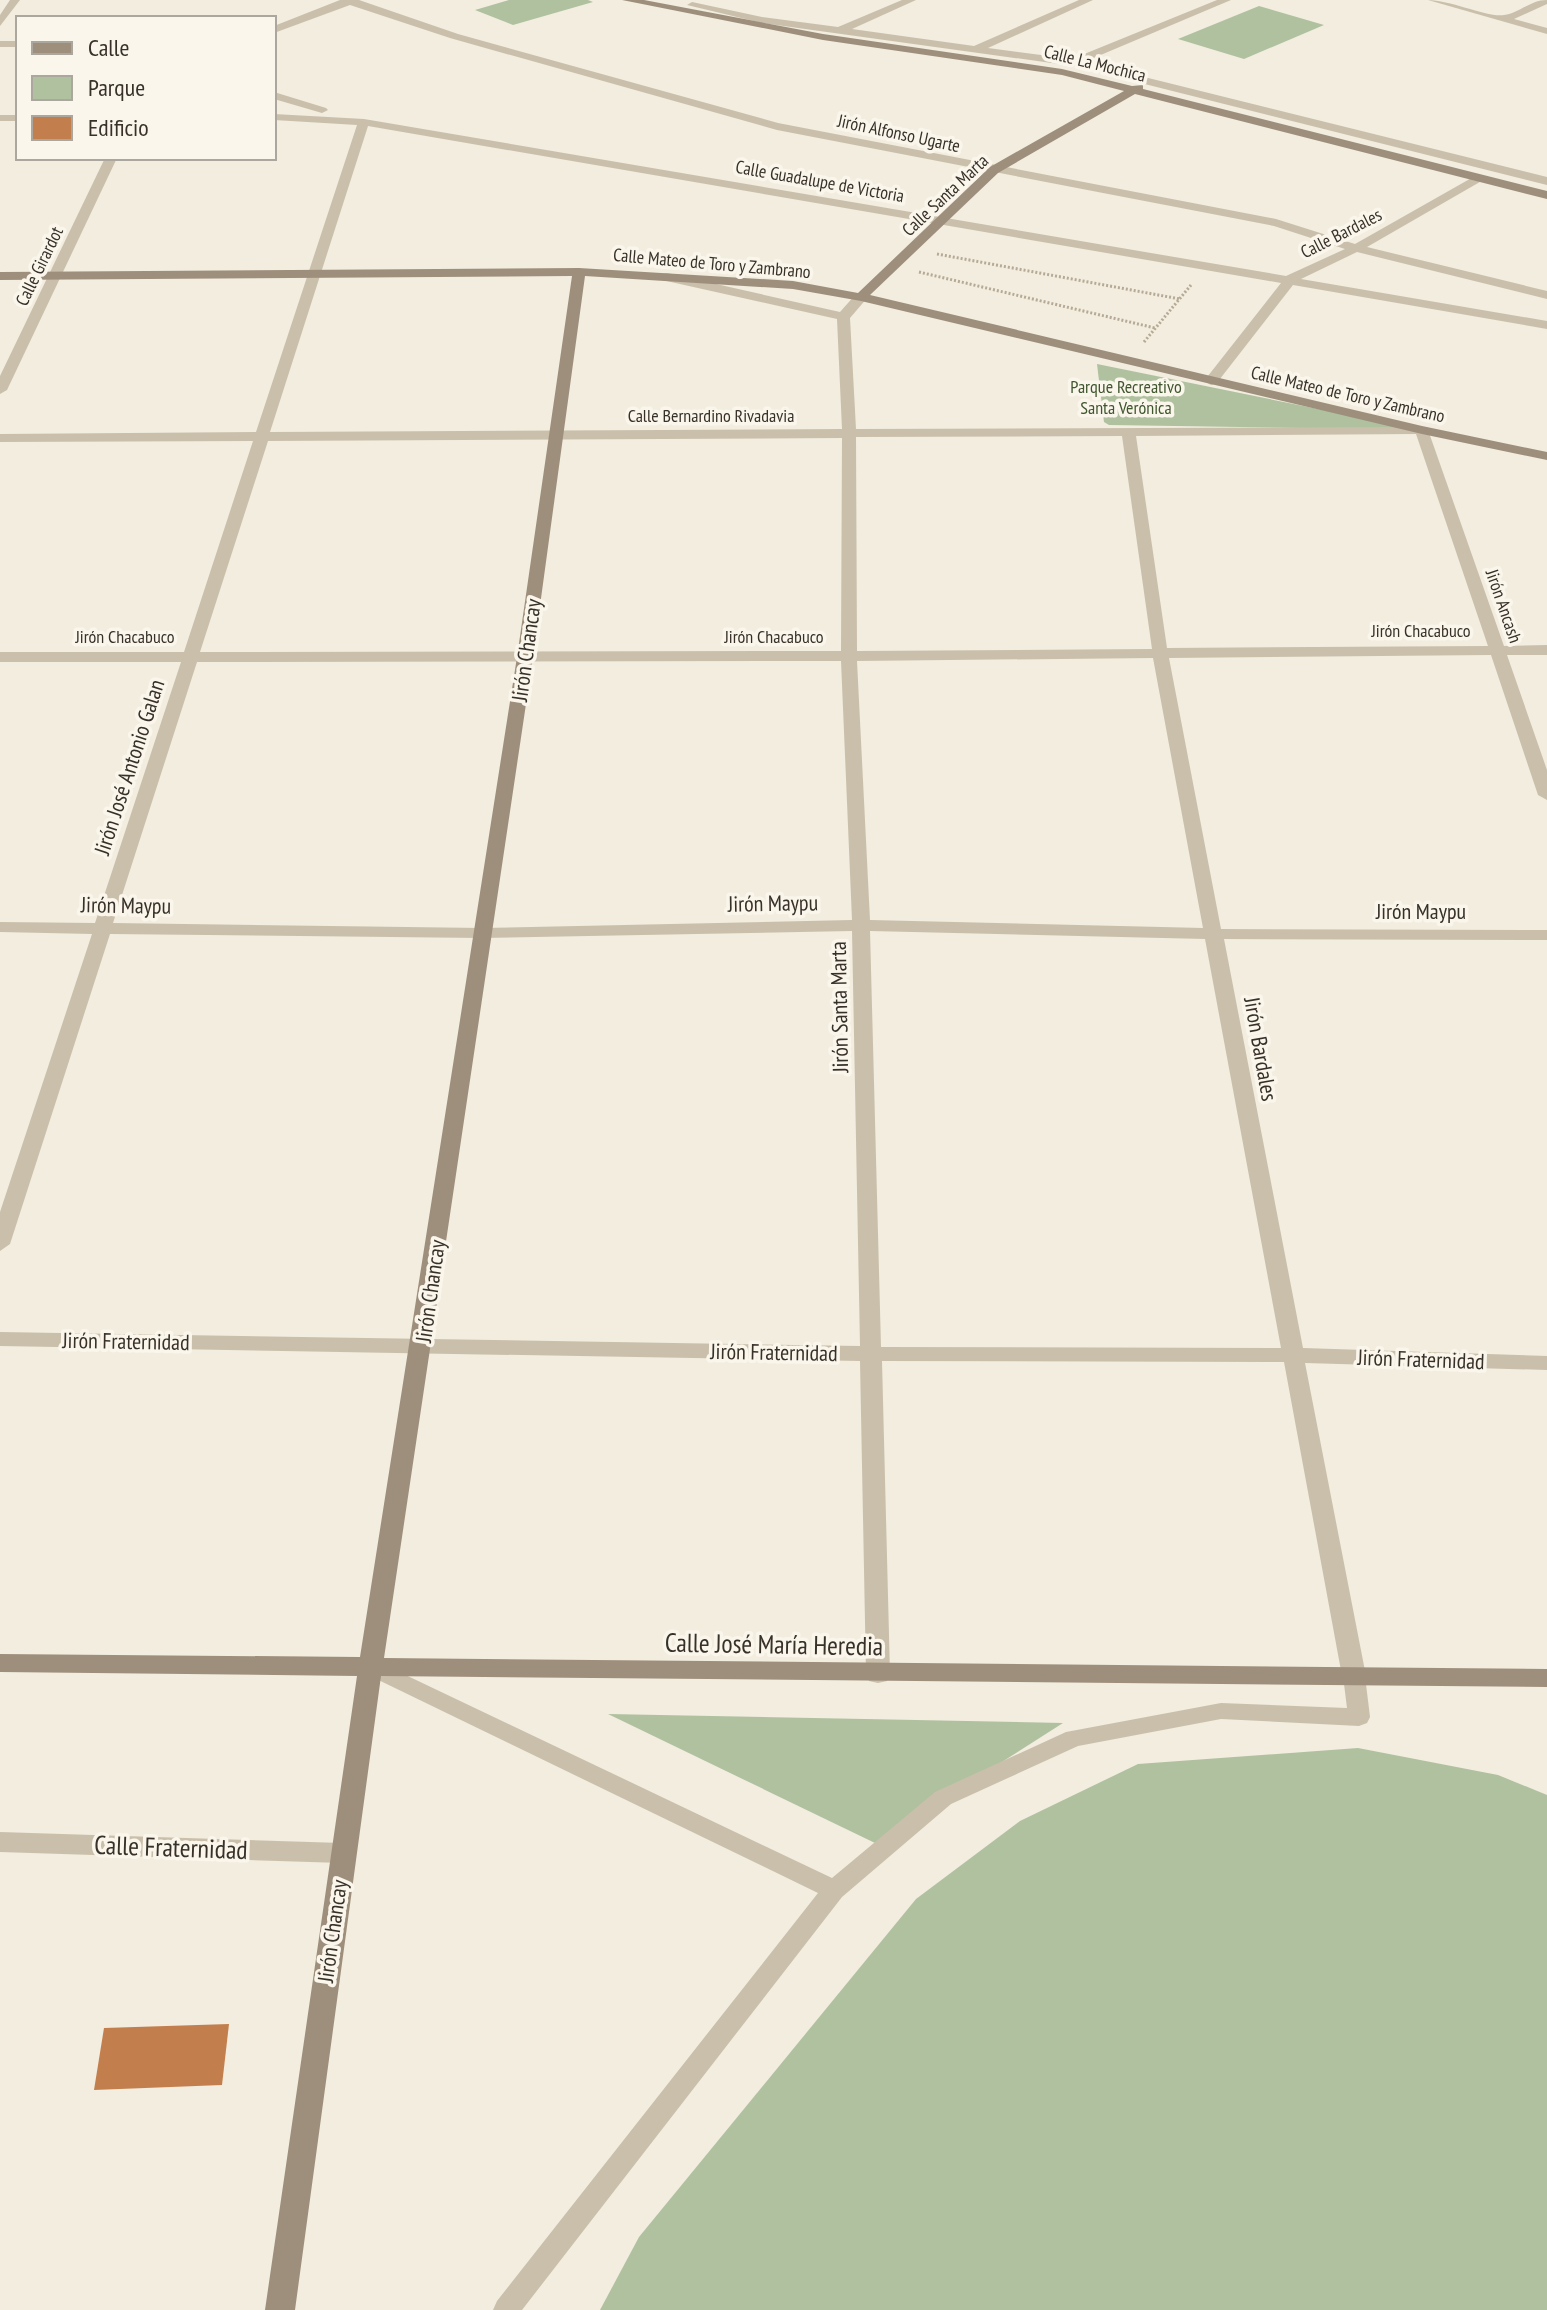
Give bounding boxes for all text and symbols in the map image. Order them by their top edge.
legend [16,16,276,160]
text: Calle [88,32,129,63]
street label: Calle La Mochica [1042,39,1148,87]
text: Parque [88,72,145,103]
street label: Jirón Alfonso Ugarte [835,109,962,157]
text: Edificio [88,112,149,143]
street label: Calle Santa Marta [897,149,993,241]
street label: Calle Guadalupe de Victoria [734,155,906,207]
street label: Calle Bardales [1296,203,1386,263]
street label: Calle Girardot [10,223,68,309]
street label: Calle Mateo de Toro y Zambrano [612,243,812,283]
street label: Calle Mateo de Toro y Zambrano [1249,361,1447,428]
park label: Parque Recreativo Santa Verónica [1070,375,1182,419]
street label: Calle Bernardino Rivadavia [628,404,794,427]
street label: Jirón Ancash [1480,565,1527,646]
street label: Jirón Chancay [505,596,547,704]
street label: Jirón Chacabuco [1370,619,1471,642]
street label: Jirón Chacabuco [74,625,175,648]
street label: Jirón Chacabuco [723,625,824,648]
street label: Jirón José Antonio Galan [87,676,171,859]
street label: Jirón Maypu [727,888,818,918]
street label: Jirón Maypu [80,890,171,920]
street label: Jirón Maypu [1375,897,1466,925]
street label: Jirón Santa Marta [824,941,854,1074]
street label: Jirón Bardales [1238,994,1284,1103]
street label: Jirón Chancay [409,1237,451,1345]
street label: Jirón Fraternidad [61,1326,190,1356]
street label: Jirón Fraternidad [709,1337,838,1367]
street label: Jirón Fraternidad [1356,1343,1485,1375]
street label: Calle José María Heredia [665,1626,883,1662]
street label: Calle Fraternidad [94,1828,248,1866]
street label: Jirón Chancay [311,1877,353,1985]

